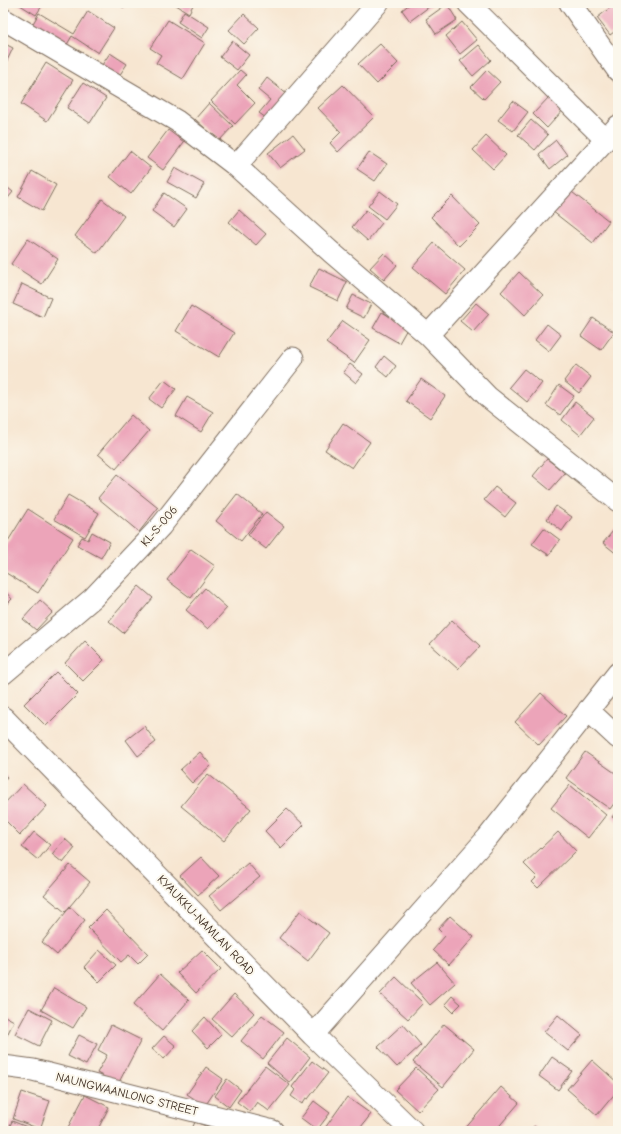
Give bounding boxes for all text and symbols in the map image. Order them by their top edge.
street label: KL-S-006 [138,503,180,549]
street label: KYAUKKU-NAMLAN ROAD [155,872,257,978]
street label: NAUNGWAANLONG STREET [55,1070,200,1119]

